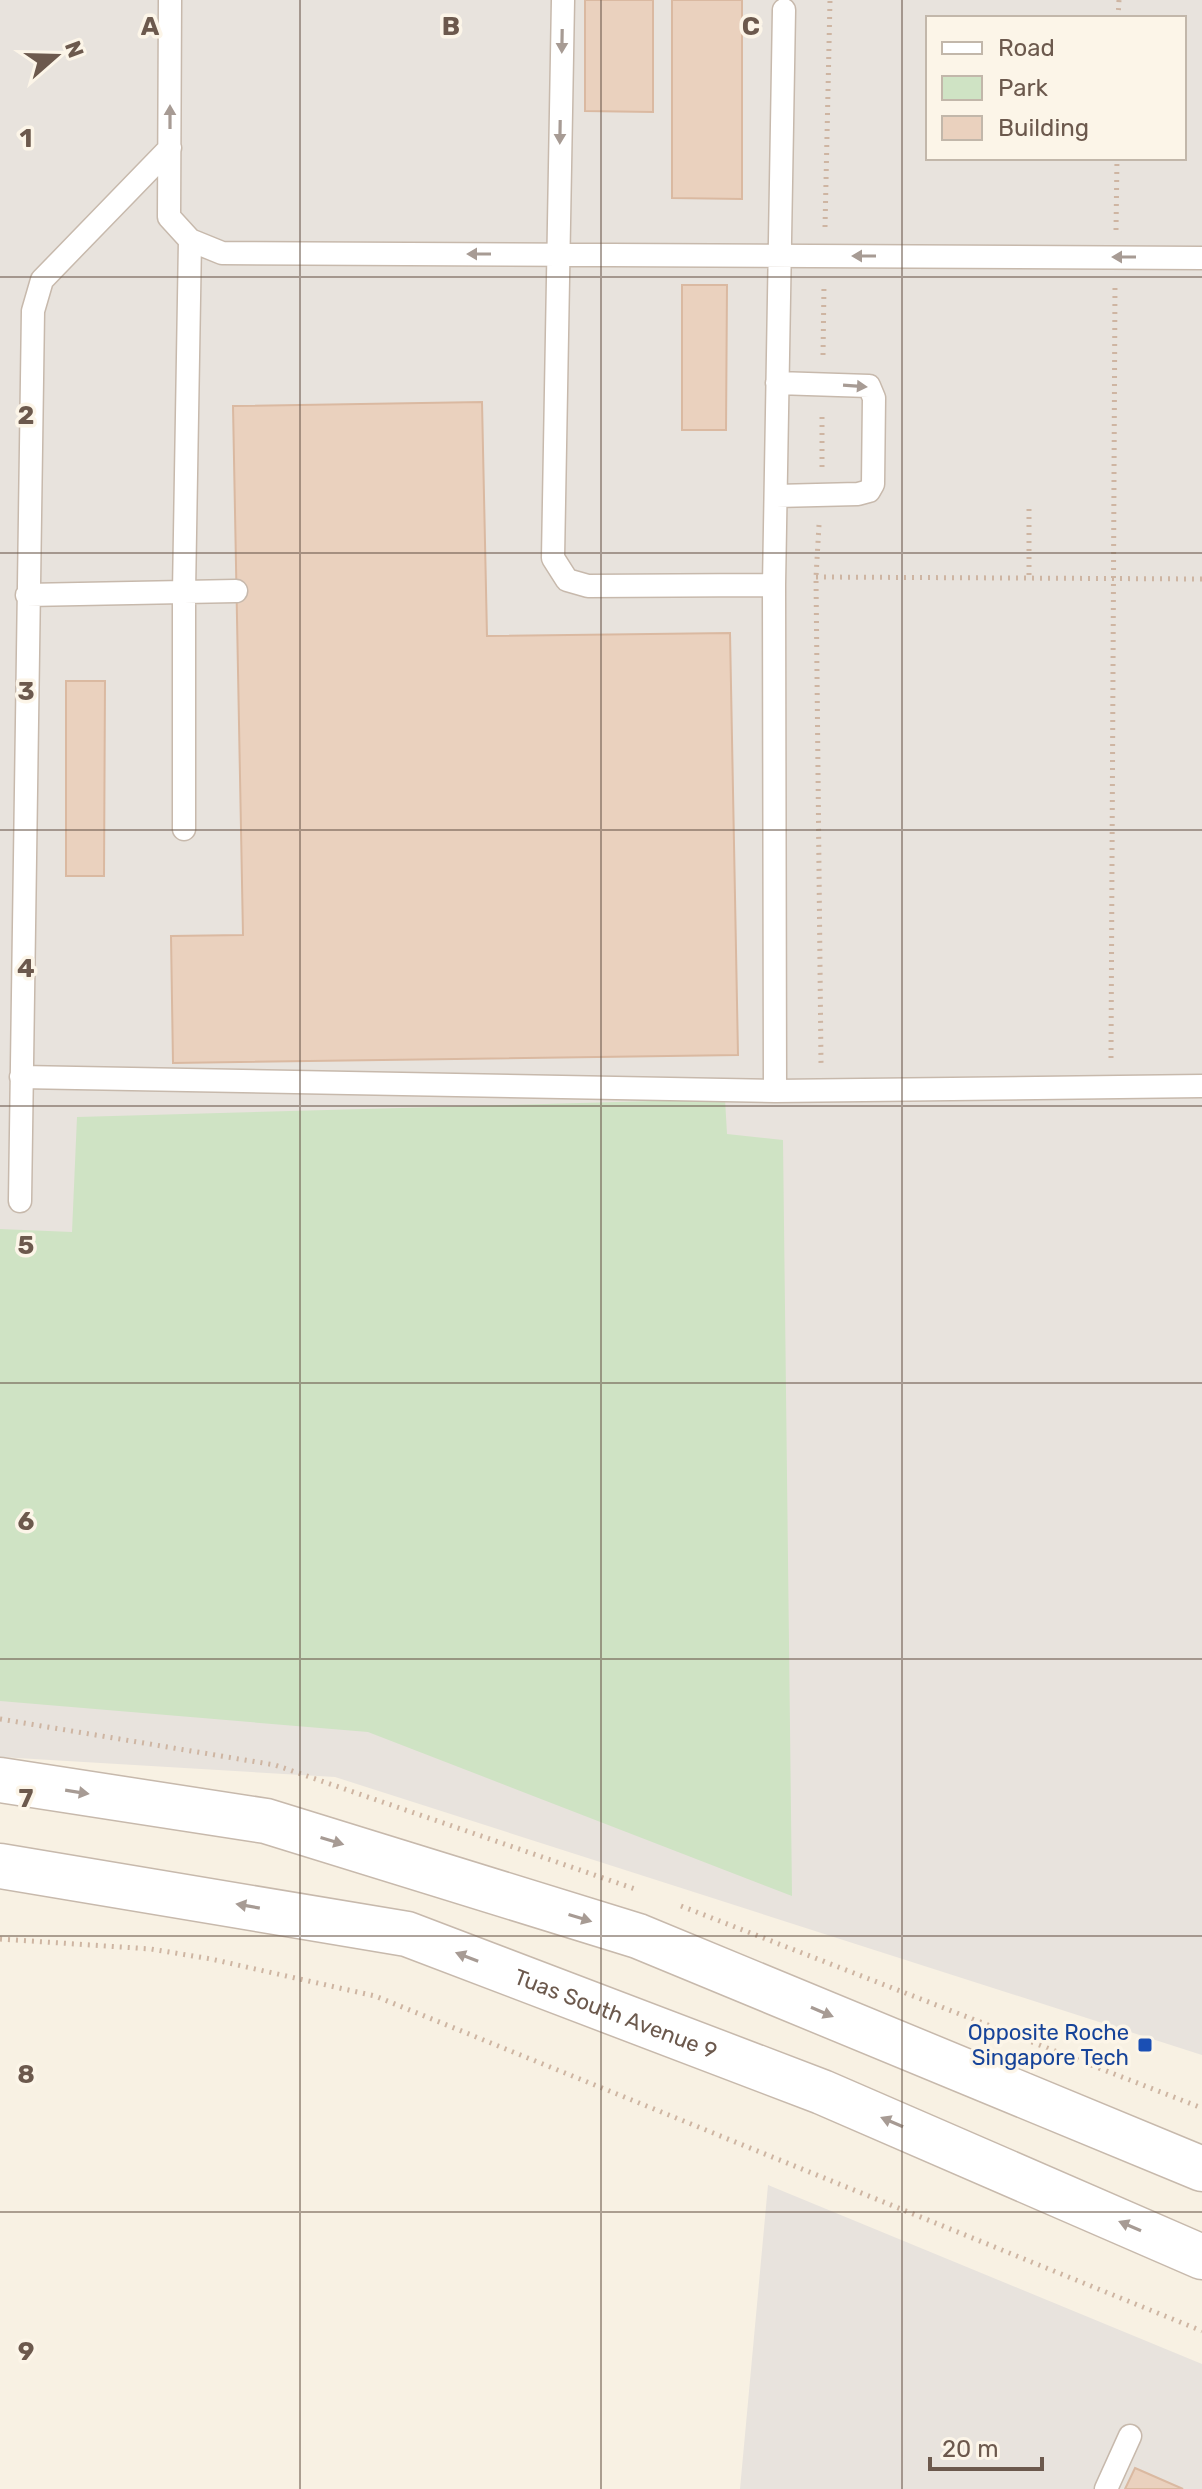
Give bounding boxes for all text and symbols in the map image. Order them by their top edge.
text: A [141,11,160,42]
text: B [442,11,460,42]
text: C [742,11,760,42]
north arrow [16,16,96,96]
legend [926,16,1186,160]
one-way arrow [556,29,568,54]
text: Road [998,34,1055,62]
text: N [59,37,90,61]
text: Park [998,74,1049,102]
one-way arrow [164,104,176,129]
text: Building [998,114,1089,142]
one-way arrow [554,120,566,145]
text: 1 [20,123,32,154]
one-way arrow [466,248,491,260]
one-way arrow [851,250,876,262]
one-way arrow [1111,251,1136,263]
one-way arrow [843,379,868,392]
text: 2 [18,400,34,431]
text: 3 [17,676,35,707]
text: 4 [17,953,35,984]
text: 5 [18,1230,34,1261]
text: 6 [18,1506,35,1537]
text: 7 [19,1783,34,1814]
one-way arrow [65,1786,90,1799]
one-way arrow [320,1835,344,1848]
one-way arrow [235,1899,260,1911]
one-way arrow [569,1912,593,1925]
one-way arrow [455,1950,479,1963]
street label: Tuas South Avenue 9 [510,1963,721,2065]
one-way arrow [810,2006,834,2019]
place label: Opposite Roche Singapore Tech [968,2019,1129,2071]
marker: Opposite Roche Singapore Tech [1136,2036,1154,2054]
text: 8 [17,2059,35,2090]
one-way arrow [880,2115,904,2129]
one-way arrow [1119,2219,1142,2232]
text: 9 [18,2336,34,2367]
scale bar [930,2421,1042,2471]
text: 20 m [942,2435,999,2463]

